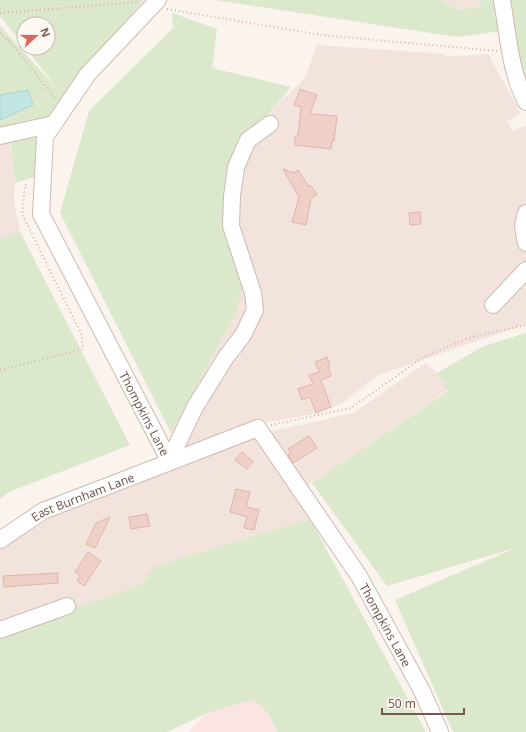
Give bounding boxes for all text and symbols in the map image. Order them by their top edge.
north arrow [16,16,56,56]
text: N [37,25,54,39]
street label: Thompkins Lane [116,368,174,459]
street label: East Burnham Lane [28,468,137,525]
street label: Thompkins Lane [356,580,416,670]
scale bar [382,690,464,716]
text: 50 m [388,695,416,712]

